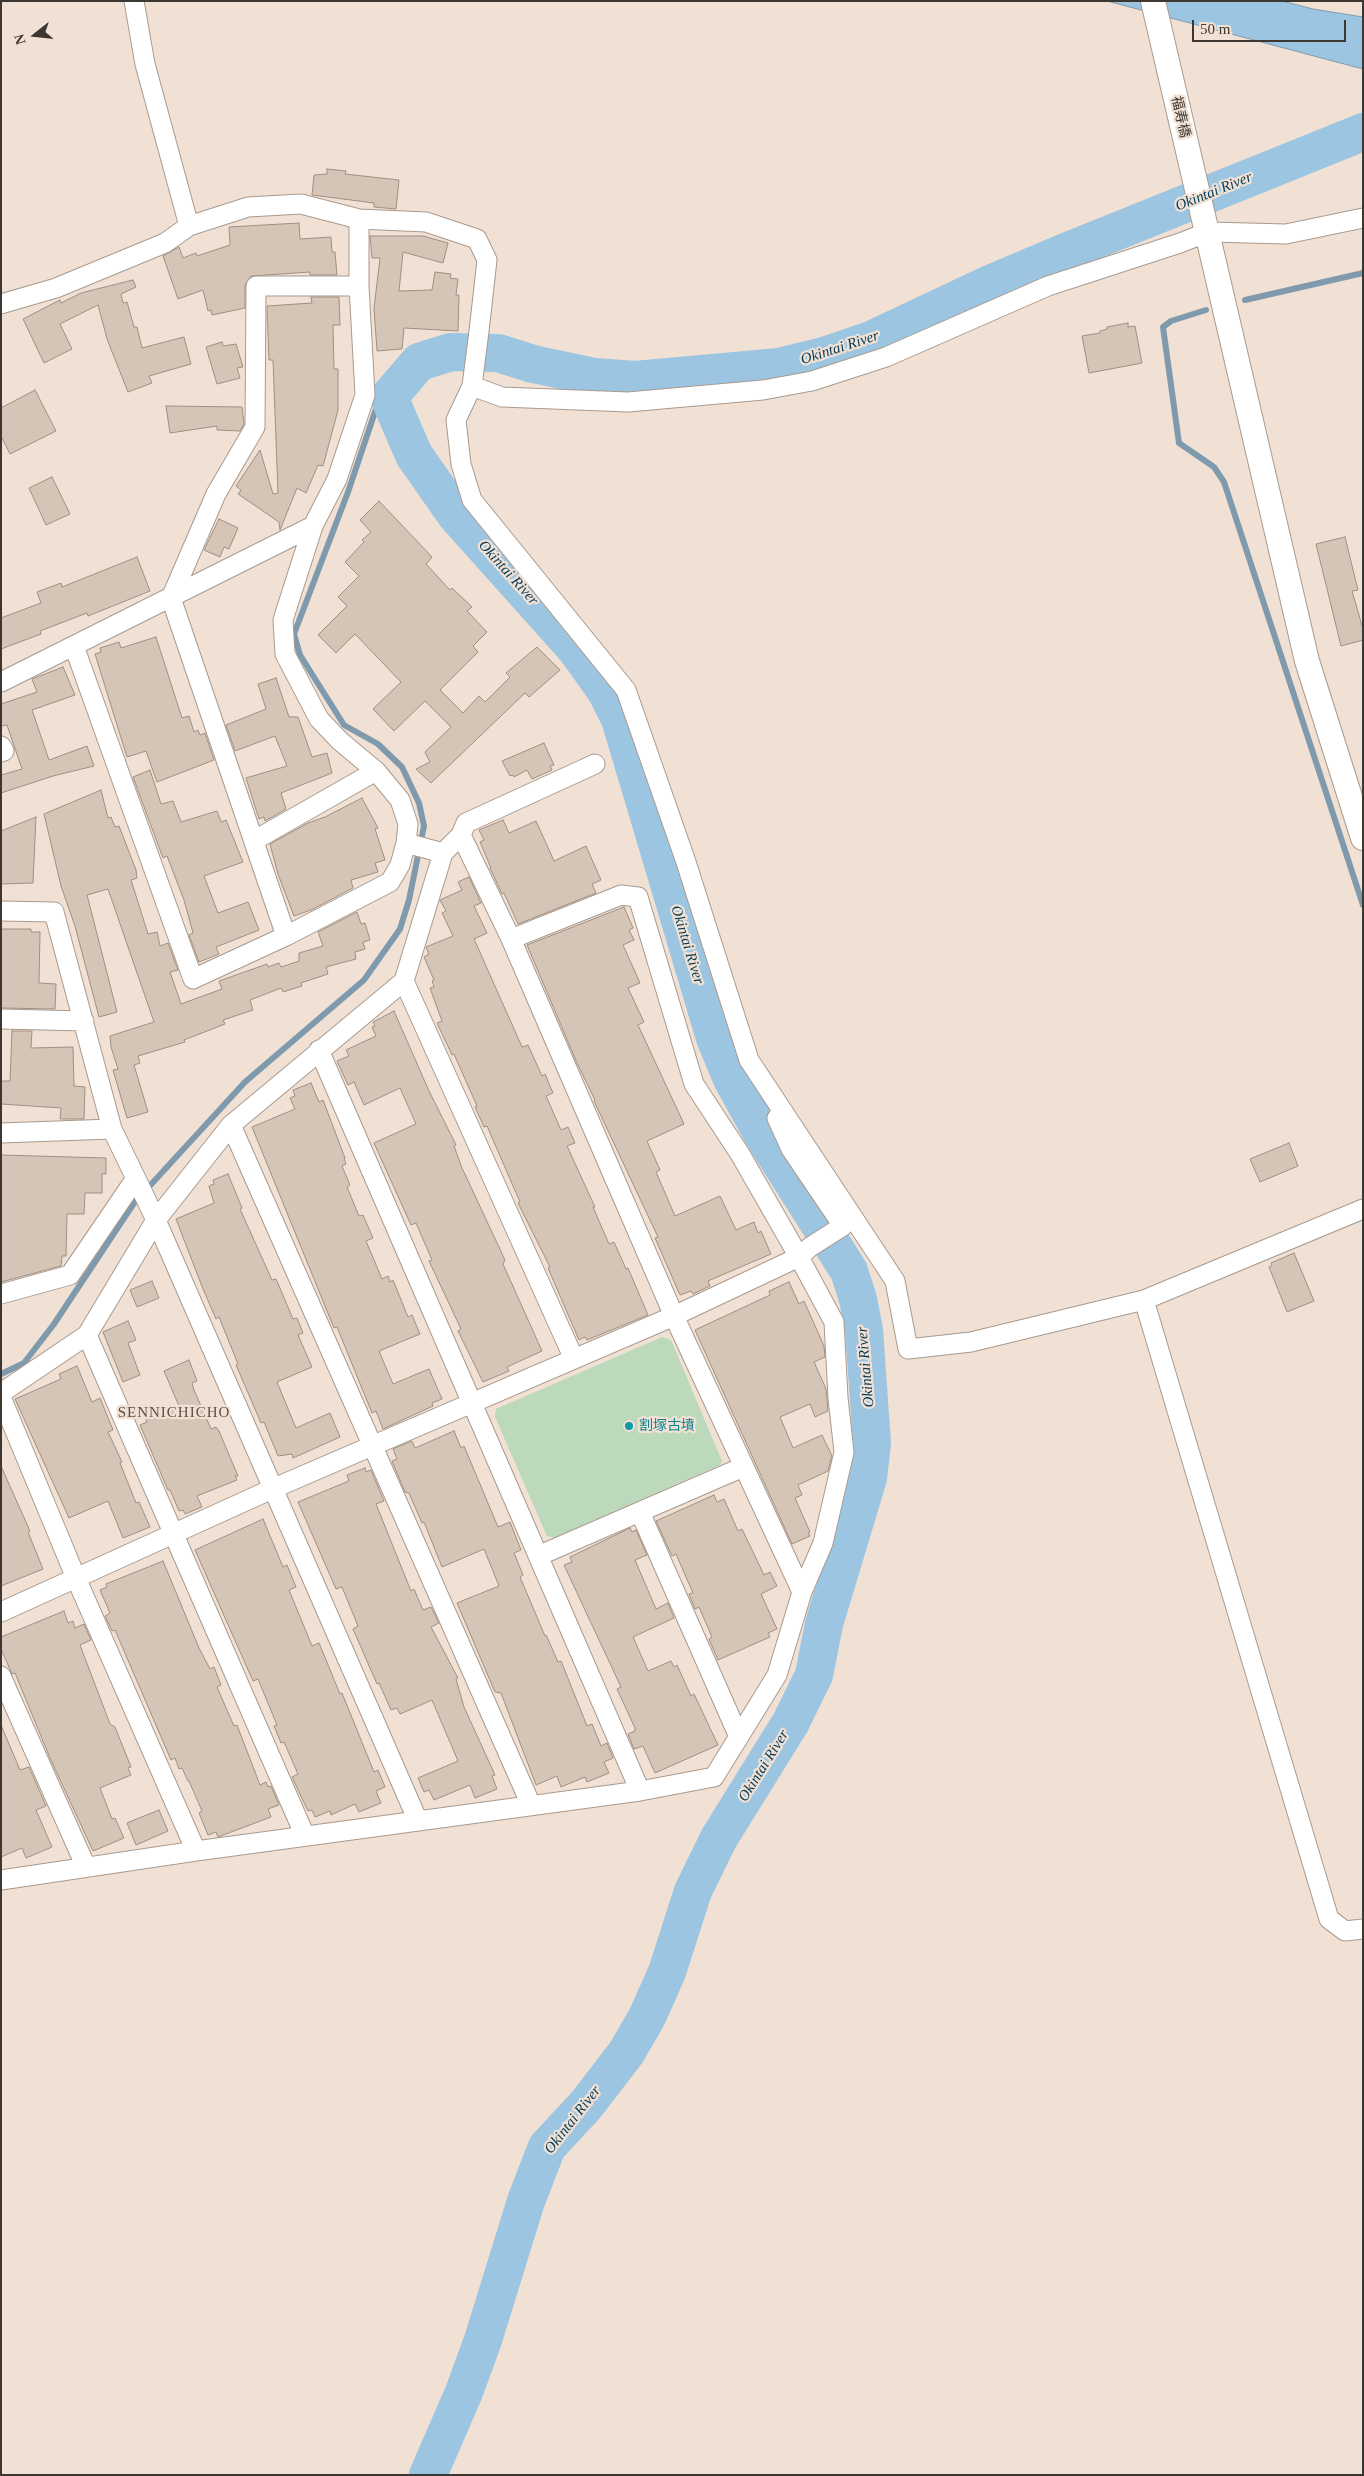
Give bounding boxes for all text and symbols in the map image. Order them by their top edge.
north arrow [10,10,60,60]
scale bar [1194,10,1348,42]
text: 50 m [1200,21,1230,37]
text: N [11,32,29,46]
street label: 福寿橋 [1167,95,1193,139]
water label: Okintai River [1173,168,1255,216]
water label: Okintai River [799,327,881,369]
water label: Okintai River [474,537,542,609]
water label: Okintai River [667,904,707,986]
water label: Okintai River [853,1326,879,1408]
district label: SENNICHICHO [116,1404,232,1422]
place label: 割塚古墳 [639,1418,695,1434]
marker: 割塚古墳 [623,1420,635,1432]
water label: Okintai River [735,1727,793,1805]
water label: Okintai River [541,2082,605,2158]

